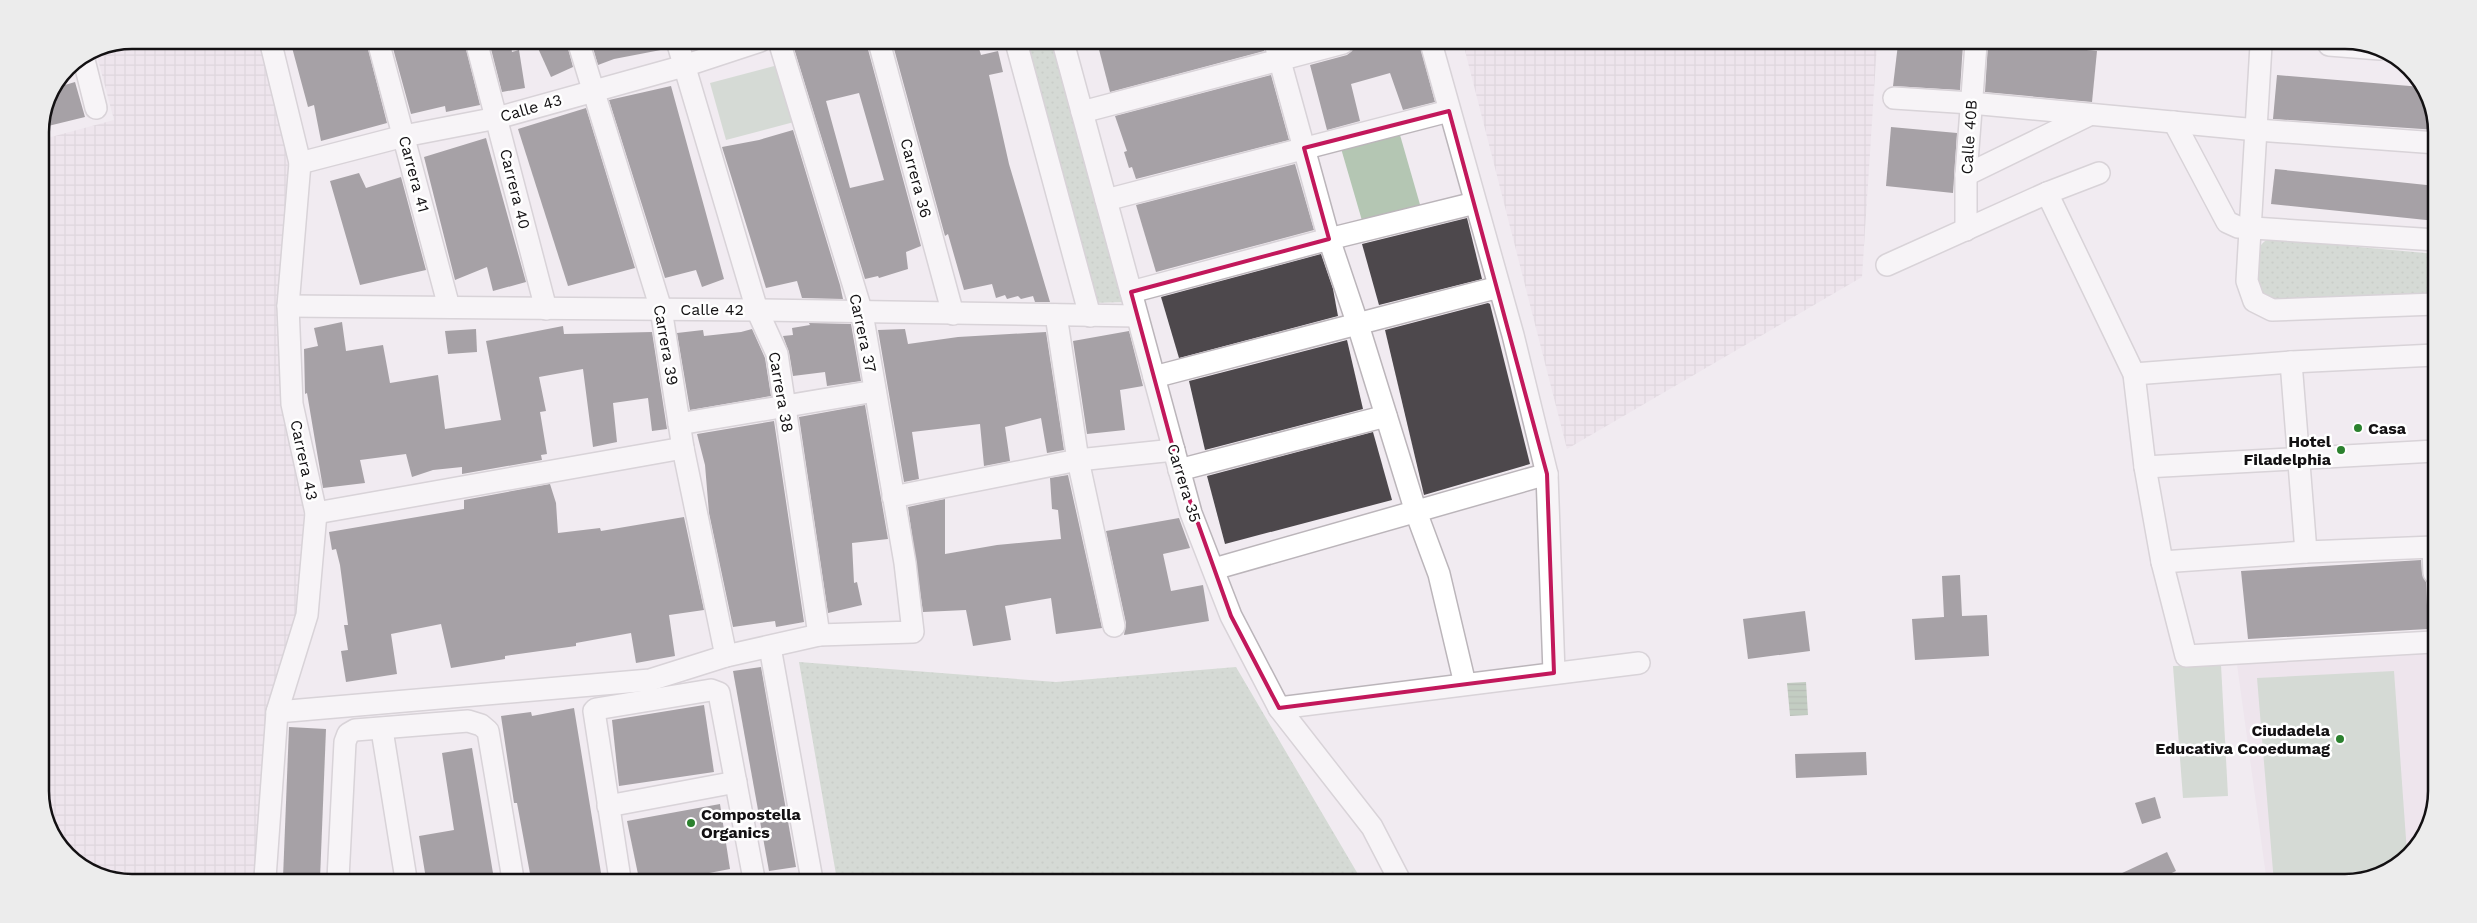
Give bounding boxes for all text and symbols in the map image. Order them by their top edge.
street label: Calle 43 [498,90,564,126]
street label: Calle 40B [1957,99,1981,175]
street label: Carrera 41 [395,134,433,214]
street label: Carrera 36 [896,136,936,220]
street label: Carrera 40 [496,147,534,231]
street label: Carrera 37 [845,292,881,374]
street label: Calle 42 [680,300,744,319]
street label: Carrera 39 [650,303,682,387]
street label: Carrera 38 [765,350,797,434]
street label: Carrera 43 [286,418,322,502]
place label: Casa [2368,419,2407,438]
marker: Casa [2352,422,2364,434]
place label: Hotel Filadelphia [2244,432,2332,469]
street label: Carrera 35 [1163,441,1205,525]
marker: Hotel Filadelphia [2335,444,2347,456]
place label: Ciudadela Educativa Cooedumag [2155,721,2331,758]
marker: Ciudadela Educativa Cooedumag [2334,733,2346,745]
place label: Compostella Organics [701,805,802,842]
marker: Compostella Organics [685,817,697,829]

